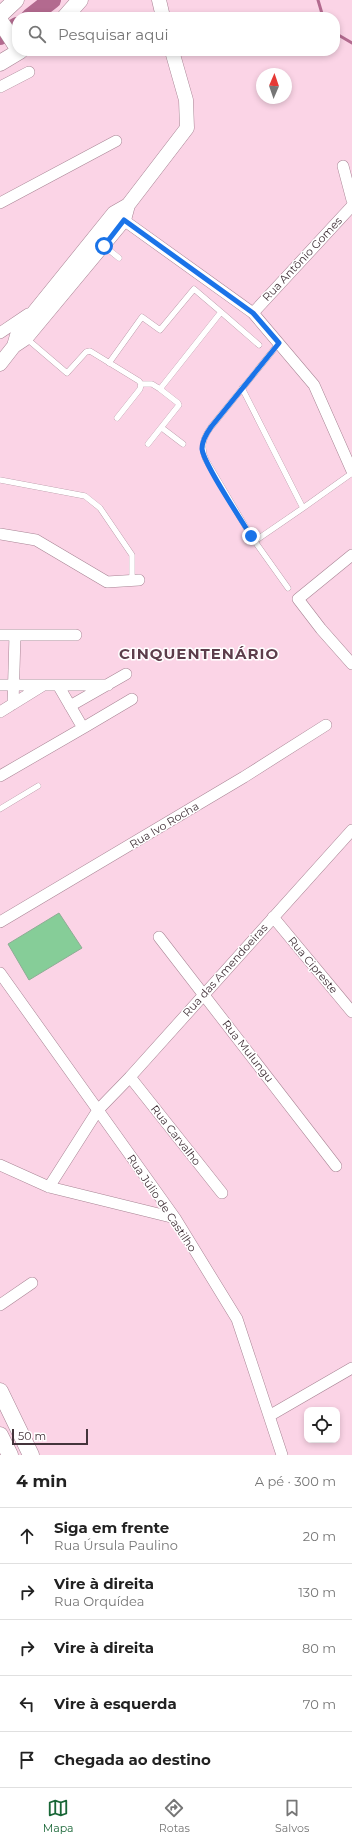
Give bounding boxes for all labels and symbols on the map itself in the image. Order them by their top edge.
north arrow [256,68,292,104]
street label: Rua Antônio Gomes [259,213,345,304]
route start [95,237,113,255]
route end [242,527,260,545]
district label: CINQUENTENÁRIO [119,644,279,663]
street label: Rua Ivo Rocha [127,799,201,851]
street label: Rua das Amendoeiras [180,920,271,1019]
street label: Rua Cipreste [285,934,341,997]
street label: Rua Mulungu [219,1017,277,1085]
street label: Rua Carvalho [148,1102,204,1168]
street label: Rua Júlio de Castilho [124,1152,200,1254]
scale bar [12,1427,88,1446]

